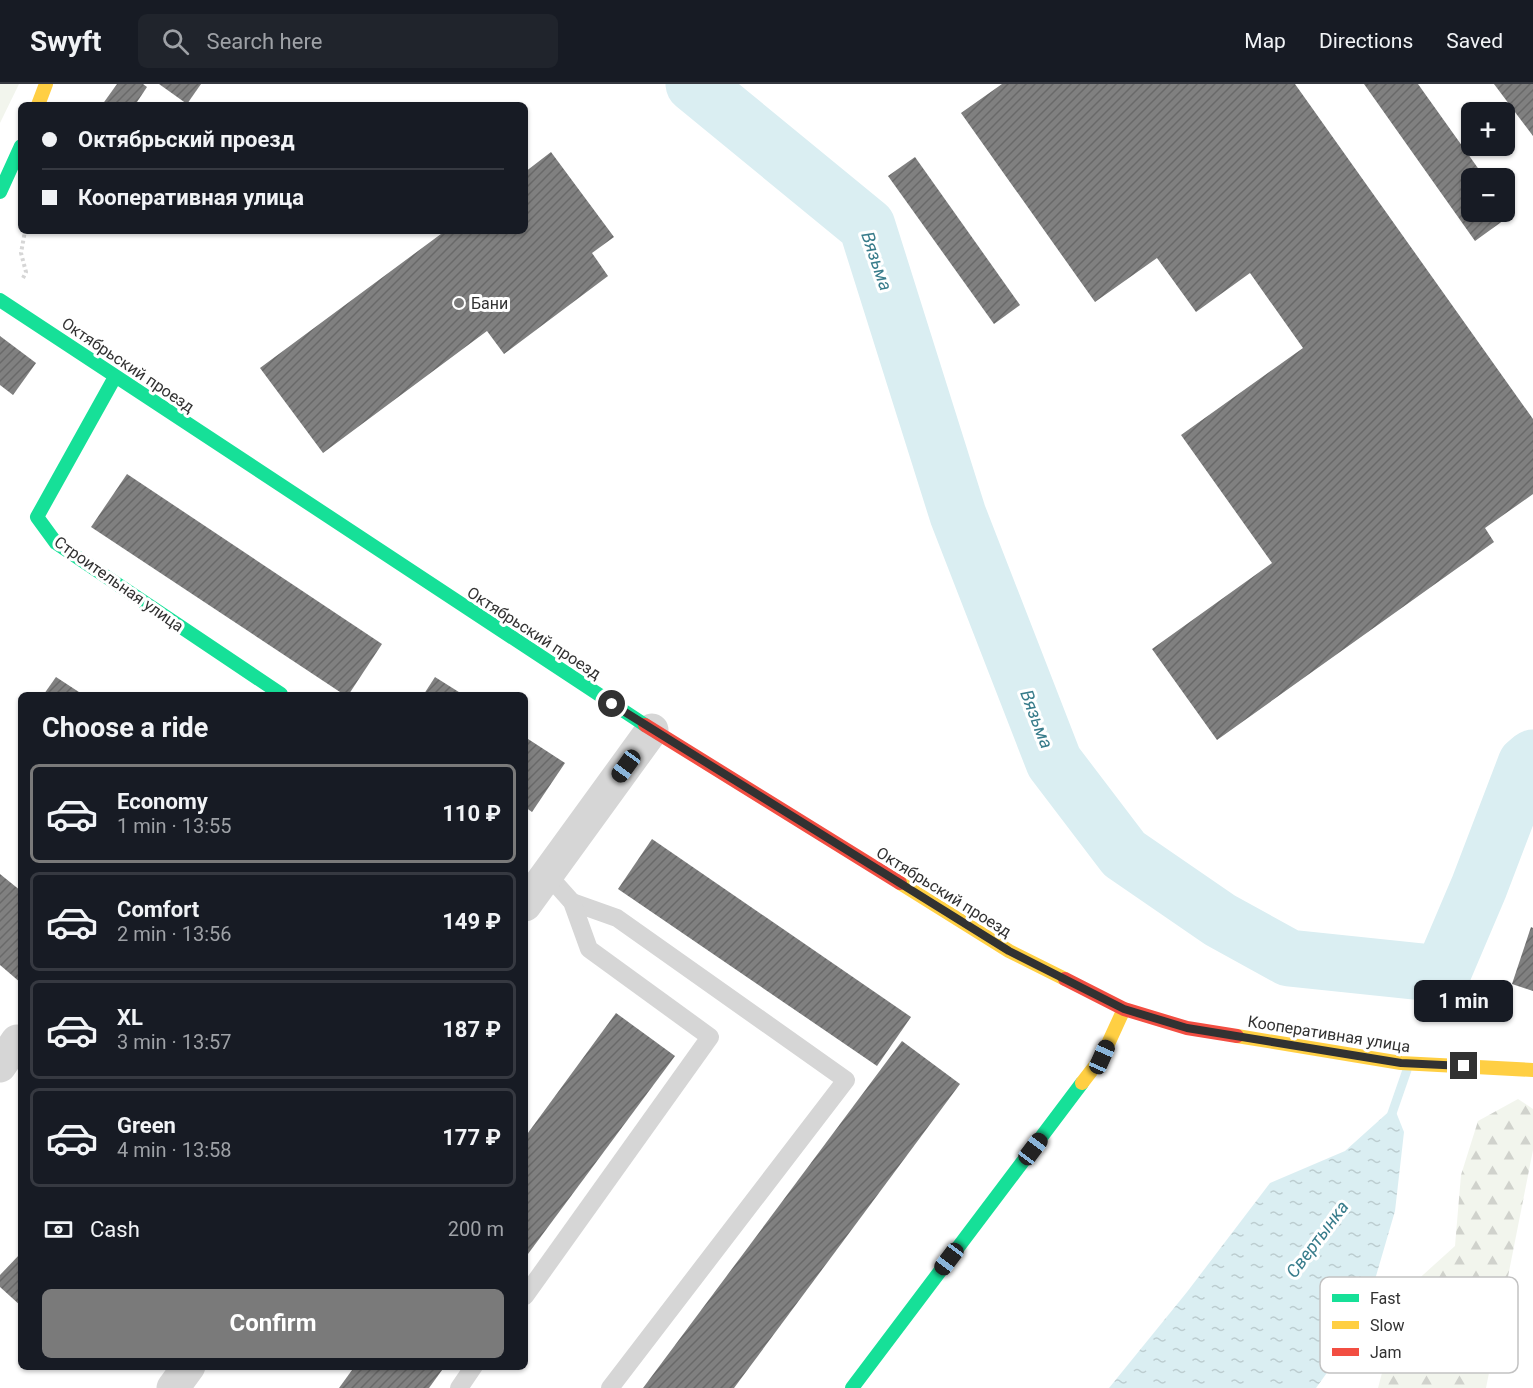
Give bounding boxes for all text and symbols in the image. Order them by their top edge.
search box [138,14,558,68]
text: Swyft [30,25,102,58]
icon: search [159,25,192,58]
text: Search here [207,29,322,54]
text: Map [1244,29,1286,53]
text: Directions [1319,29,1413,53]
text: Saved [1446,29,1503,53]
map controls [1461,102,1515,222]
button: + [1461,102,1515,156]
text: Октябрьский проезд [78,127,295,152]
button: − [1461,168,1515,222]
text: Кооперативная улица [78,185,304,210]
water label: Вязьма [857,229,897,293]
place label: Бани [471,294,508,313]
marker: Бани [452,296,466,310]
street label: Октябрьский проезд [58,314,198,417]
street label: Строительная улица [51,532,187,636]
street label: Октябрьский проезд [464,583,605,684]
water label: Вязьма [1016,687,1058,751]
route start [598,690,625,717]
text: Choose a ride [42,712,208,744]
car [608,746,644,786]
icon: car [45,787,99,841]
text: Economy [117,789,208,814]
text: 110 ₽ [442,801,501,826]
text: 1 min · 13:55 [117,814,232,838]
street label: Октябрьский проезд [873,843,1015,941]
icon: car [45,895,99,949]
text: Comfort [117,897,199,922]
text: 149 ₽ [442,909,501,934]
text: 2 min · 13:56 [117,922,232,946]
callout: 1 min [1414,979,1514,1021]
text: 1 min [1438,989,1489,1013]
icon: car [45,1003,99,1057]
text: XL [117,1005,143,1030]
street label: Кооперативная улица [1246,1012,1412,1056]
text: 187 ₽ [442,1017,501,1042]
text: 3 min · 13:57 [117,1030,232,1054]
car [1086,1037,1118,1077]
route end [1450,1052,1477,1079]
icon: car [45,1111,99,1165]
text: Green [117,1113,176,1138]
text: 177 ₽ [442,1125,501,1150]
car [1015,1129,1051,1169]
text: 4 min · 13:58 [117,1138,232,1162]
water label: Свертынка [1281,1196,1353,1282]
icon: cash [42,1213,75,1246]
text: Cash [90,1217,140,1242]
text: 200 m [448,1217,504,1241]
car [931,1239,967,1279]
legend [1320,1277,1518,1373]
button: Confirm [42,1289,504,1358]
text: Fast [1370,1289,1401,1308]
text: Slow [1370,1316,1405,1335]
text: Jam [1370,1343,1402,1362]

